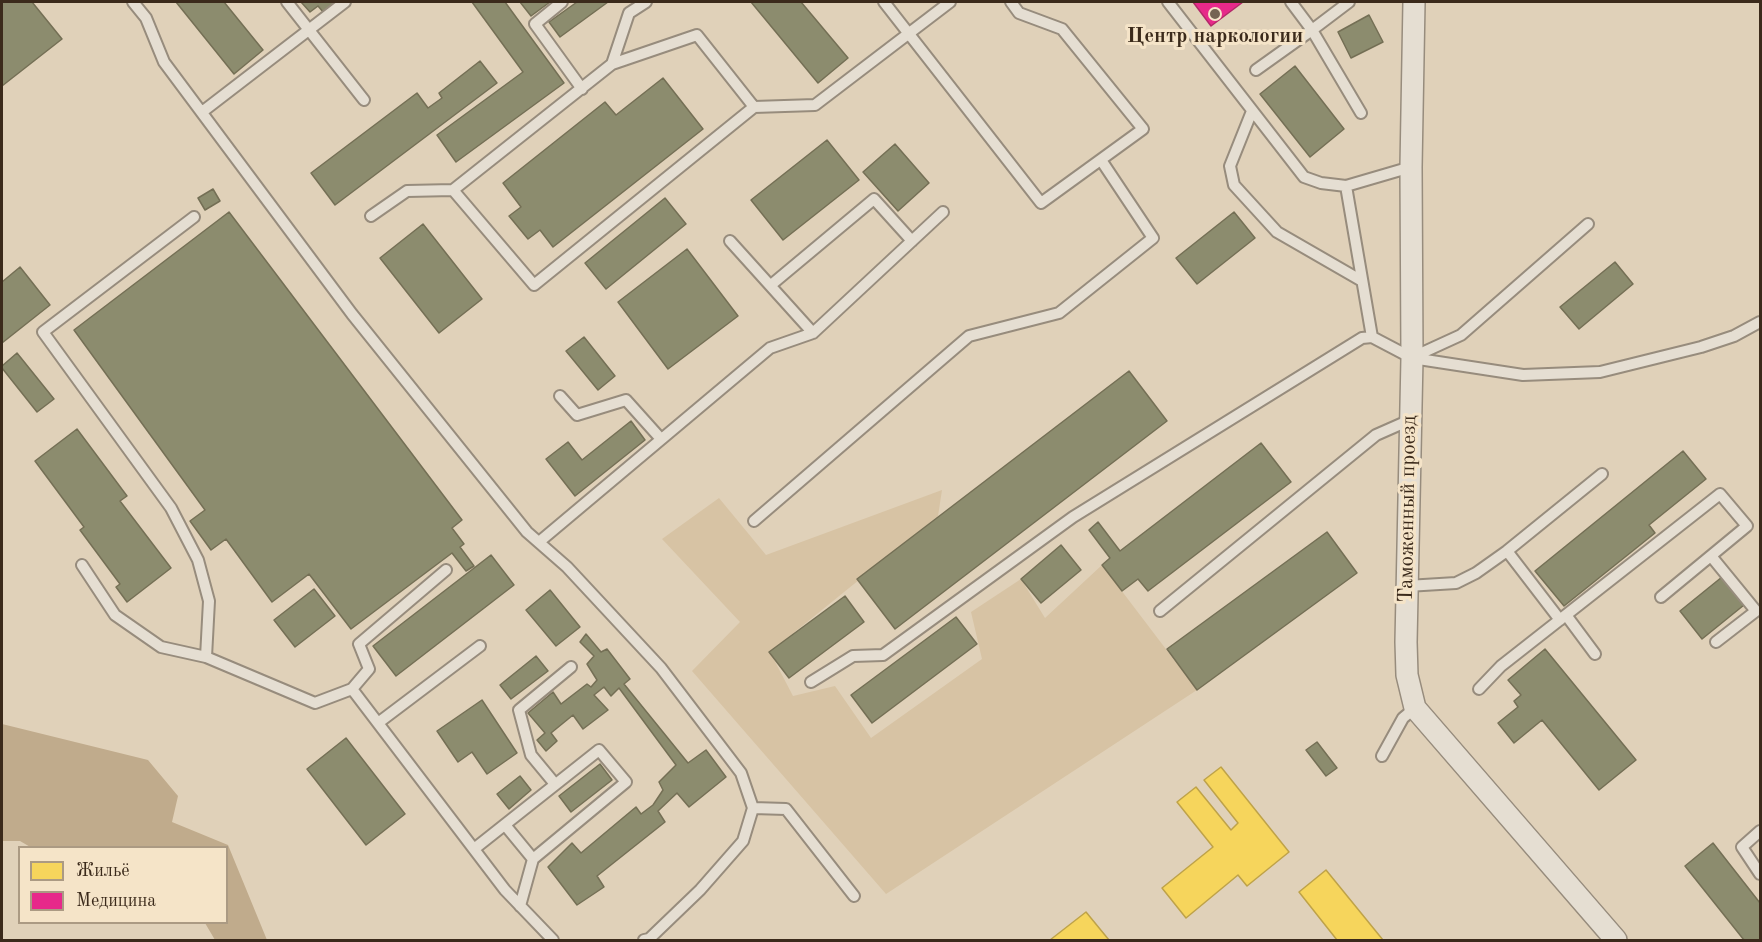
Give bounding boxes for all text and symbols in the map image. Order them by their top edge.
marker: Центр наркологии [1208,7,1222,21]
place label: Центр наркологии [1127,23,1303,49]
street label: Таможенный проезд [1394,415,1422,603]
legend [18,846,228,924]
text: Жильё [76,862,130,880]
text: Медицина [76,892,156,910]

